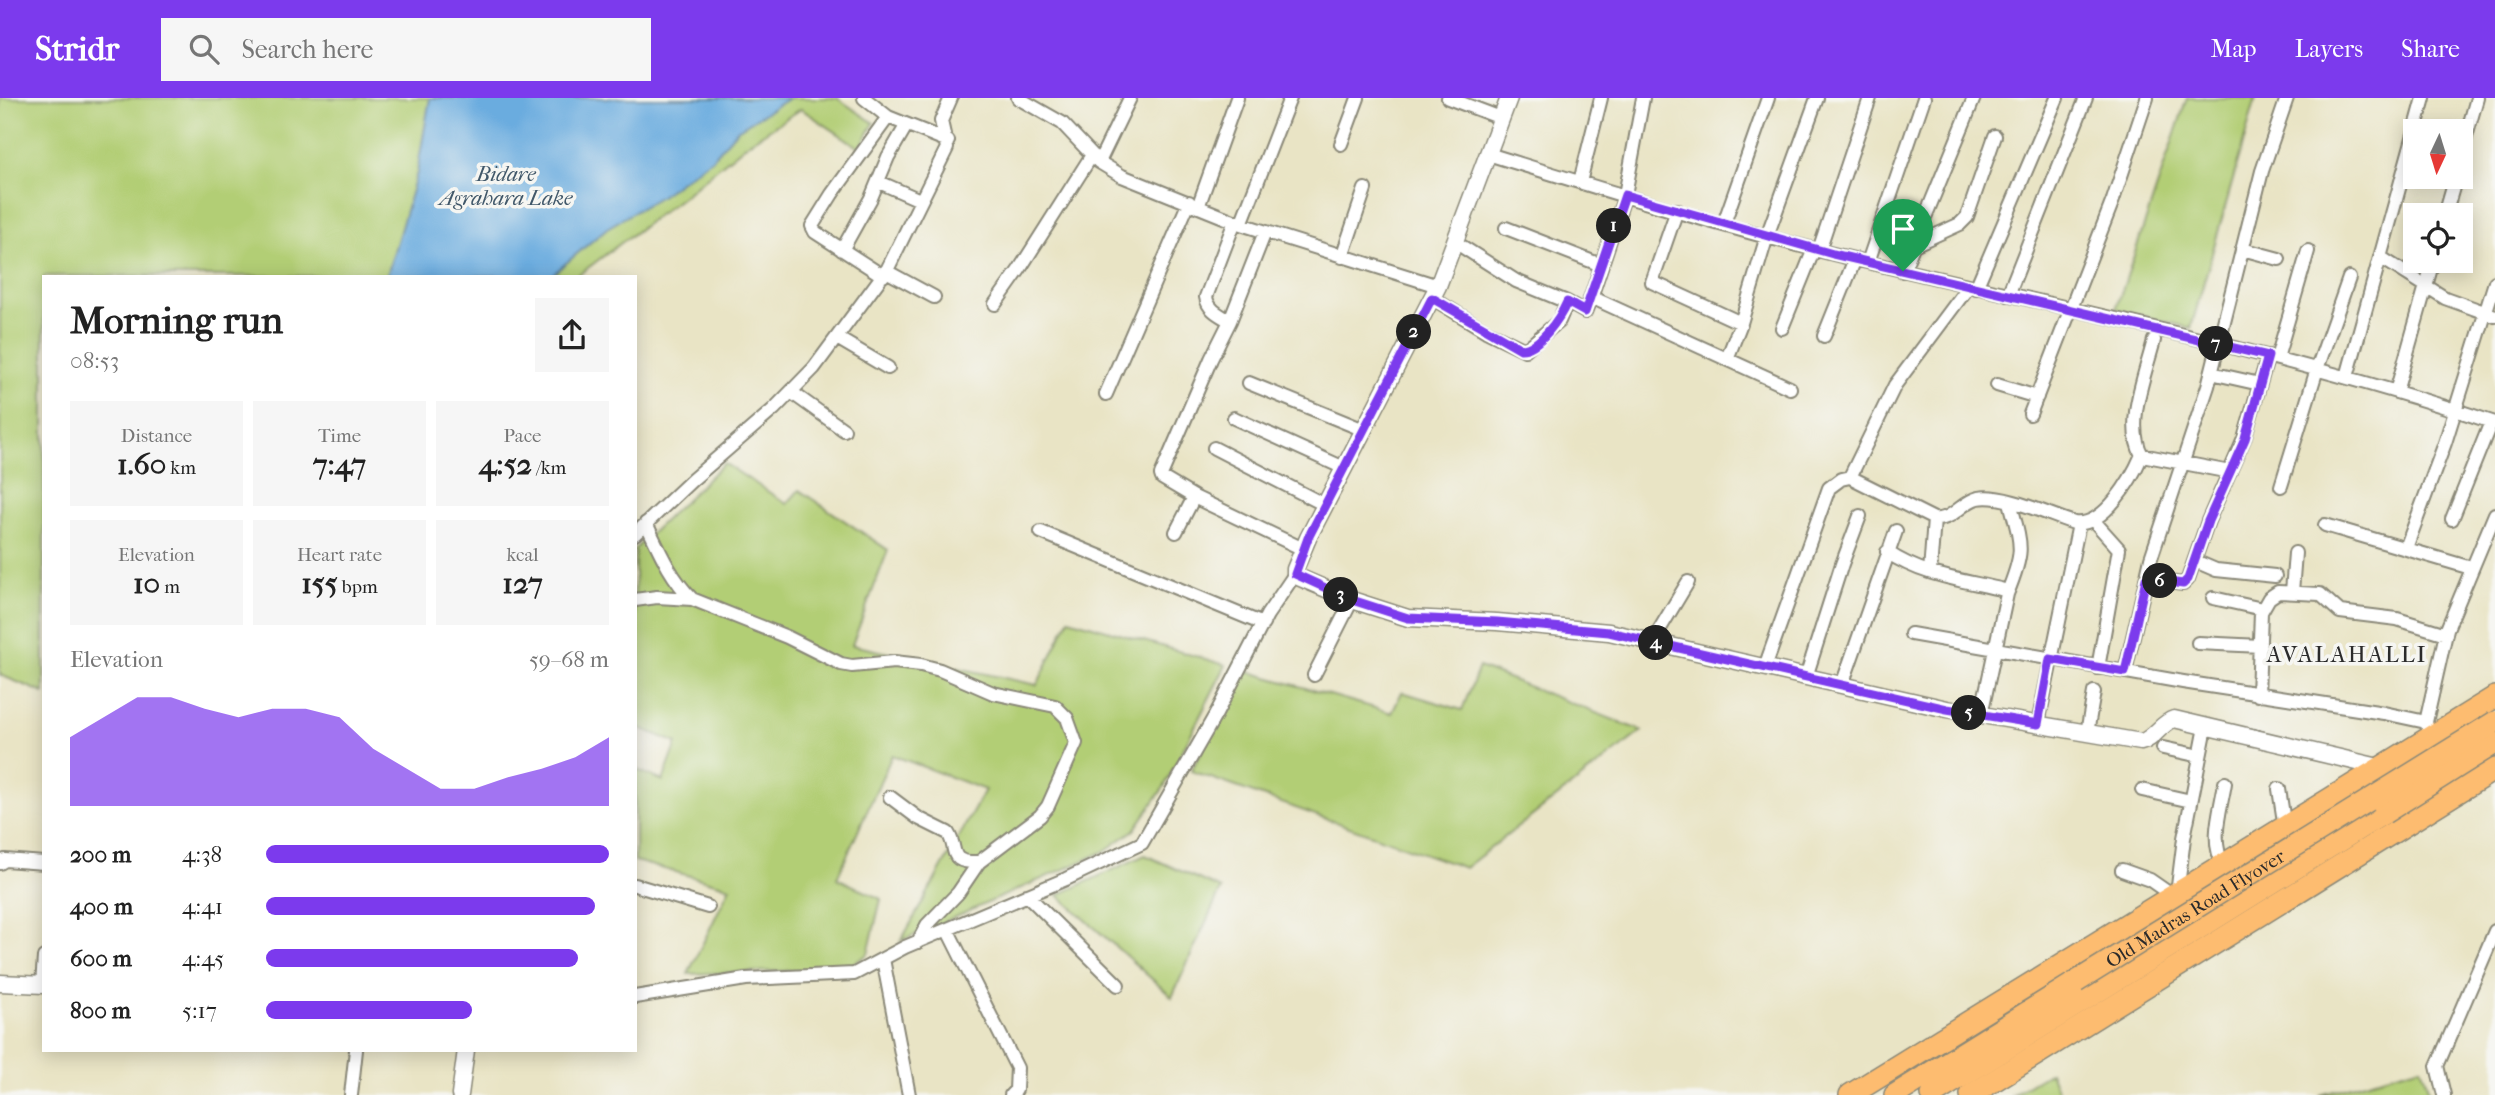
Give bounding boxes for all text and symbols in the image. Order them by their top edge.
search box [161,18,651,81]
text: Stridr [35,30,119,69]
icon: search [185,30,223,68]
text: Search here [241,34,373,65]
text: Map [2211,35,2257,63]
text: Layers [2295,35,2363,63]
text: Share [2401,35,2460,63]
north arrow [2403,119,2473,189]
map controls [2403,119,2473,273]
water label: Bidare Agrahara Lake [437,162,573,210]
pin [1873,199,1933,271]
button: locate [2403,203,2473,273]
pin: 1 [1596,208,1632,244]
icon: arrive [1884,210,1922,248]
text: 1 [1610,214,1617,236]
text: Morning run [70,298,283,343]
button: share [535,298,609,372]
pin: 2 [1396,314,1432,350]
text: 2 [1409,320,1418,342]
pin: 7 [2198,327,2234,362]
text: 7 [2211,332,2220,354]
text: 08:53 [70,347,119,374]
text: Distance [121,425,192,447]
text: Time [318,425,361,447]
text: Pace [504,425,541,447]
text: 1.60 [117,447,166,482]
text: 7:47 [313,447,366,482]
text: 4:52 [479,447,532,482]
text: km [166,457,196,479]
text: /km [532,457,566,479]
text: Elevation [118,544,195,566]
text: Heart rate [297,544,382,566]
text: kcal [507,544,538,566]
pin: 6 [2142,564,2178,598]
text: 10 [133,566,160,601]
text: 155 [301,566,338,601]
text: 127 [502,566,543,601]
text: 6 [2154,569,2165,591]
text: m [160,576,180,598]
text: bpm [338,576,378,598]
pin: 3 [1324,578,1358,612]
text: 3 [1337,583,1344,605]
pin: 4 [1638,626,1674,660]
text: 4 [1650,631,1661,653]
district label: AVALAHALLI [2266,641,2427,668]
text: Elevation [70,646,163,673]
text: 59–68 m [529,646,609,673]
pin: 5 [1952,696,1986,730]
text: 5 [1964,701,1973,723]
text: 200 m [70,841,131,868]
text: 4:38 [182,841,222,868]
street label: Old Madras Road Flyover [2102,845,2290,973]
text: 400 m [70,893,133,920]
text: 4:41 [182,893,223,920]
text: 600 m [70,945,132,972]
text: 4:45 [182,945,224,972]
text: 800 m [70,997,131,1024]
text: 5:17 [182,997,217,1024]

